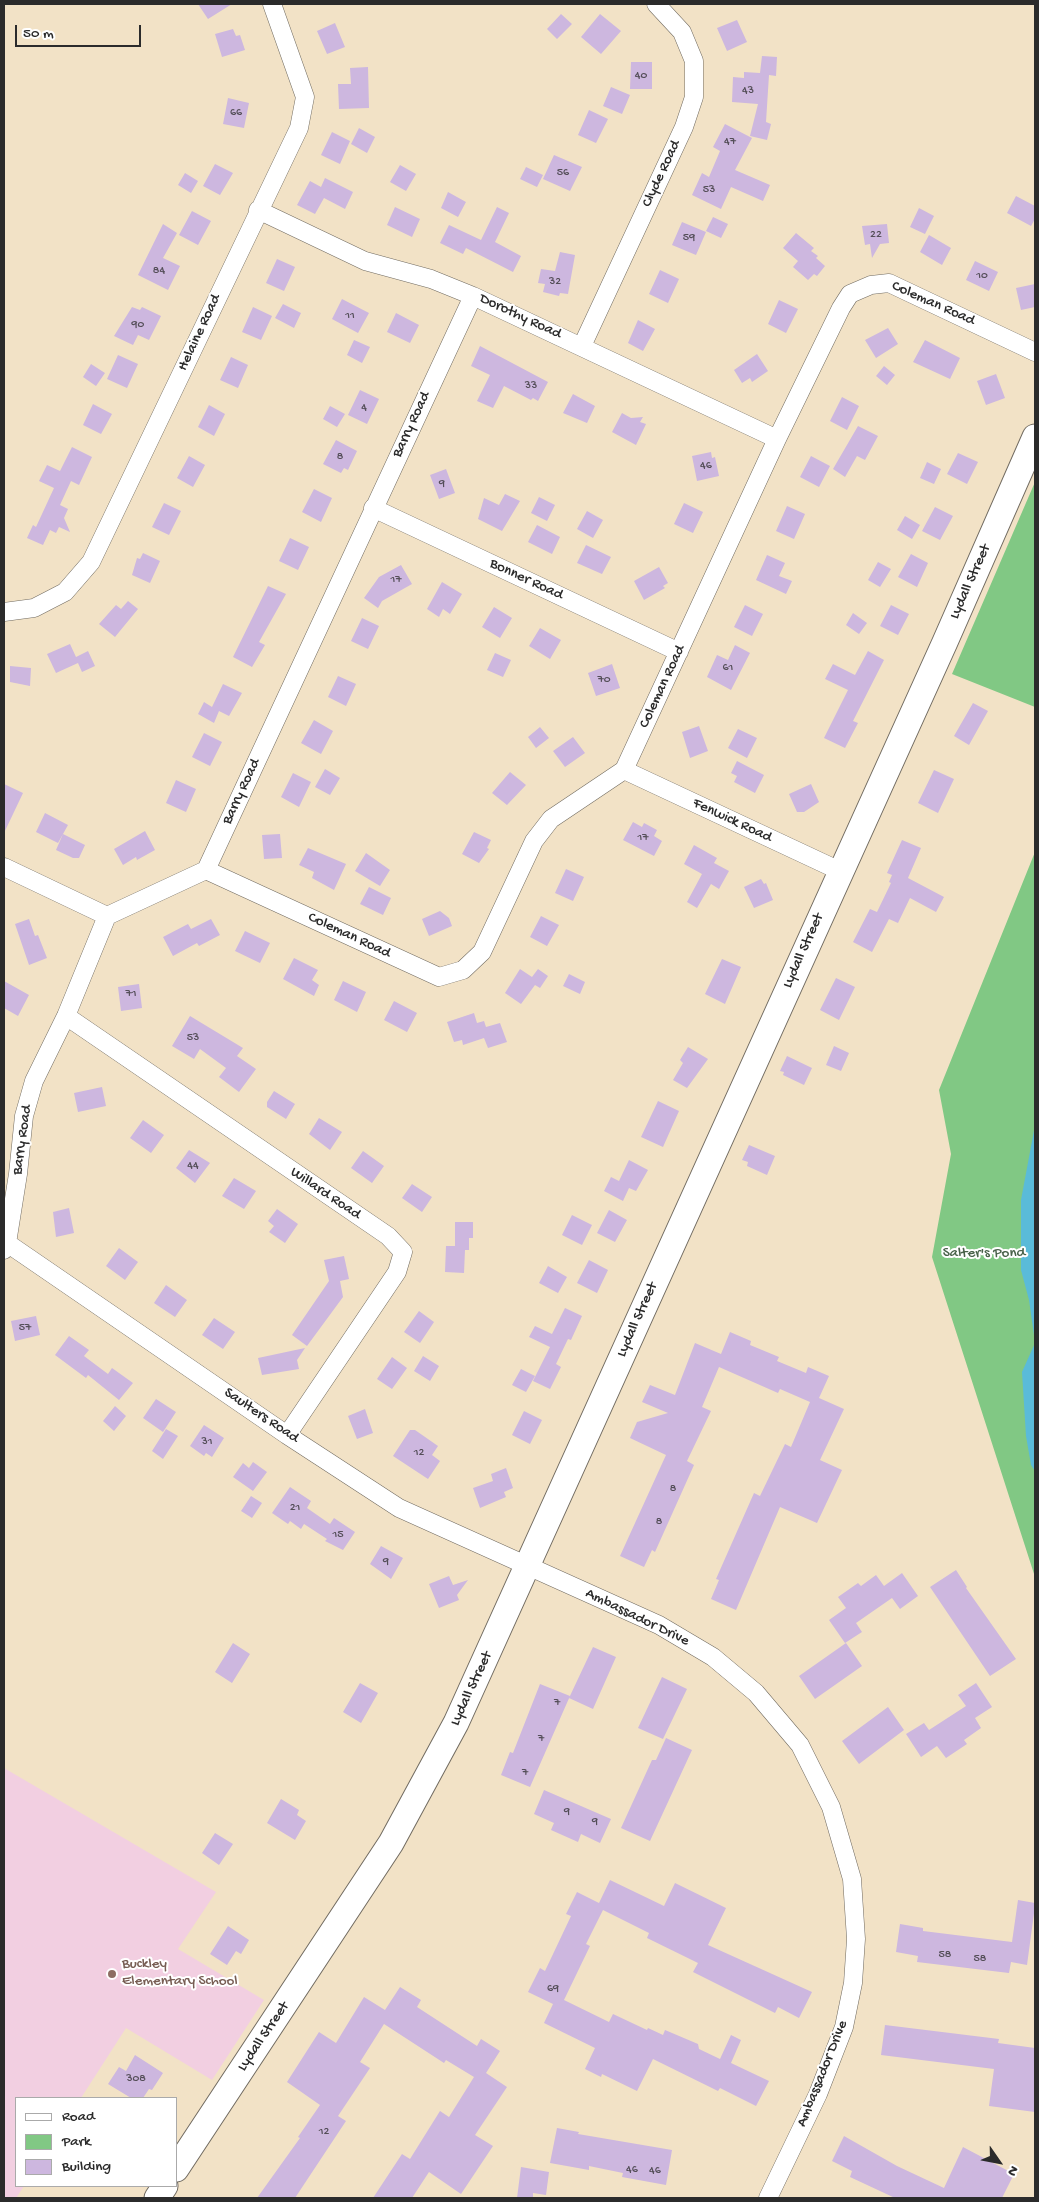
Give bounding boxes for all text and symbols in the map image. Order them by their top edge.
scale bar [18,15,144,47]
text: 50 m [23,25,54,43]
house number: 40 [635,69,647,83]
house number: 43 [742,84,754,98]
house number: 66 [230,106,242,120]
house number: 47 [724,135,736,149]
street label: Clyde Road [639,138,685,210]
house number: 56 [557,166,569,180]
house number: 53 [703,183,715,197]
house number: 22 [870,228,882,242]
house number: 59 [683,231,695,245]
house number: 84 [153,264,165,278]
house number: 10 [976,269,988,283]
house number: 32 [549,275,561,289]
street label: Coleman Road [889,278,977,330]
street label: Dorothy Road [476,290,564,344]
street label: Helaine Road [174,292,226,374]
house number: 11 [345,309,355,323]
house number: 90 [132,318,144,332]
house number: 33 [525,379,537,393]
street label: Barry Road [389,389,435,461]
house number: 4 [361,401,367,415]
house number: 8 [337,450,343,464]
house number: 46 [700,459,712,473]
house number: 9 [439,477,445,491]
street label: Lydall Street [946,542,996,622]
street label: Bonner Road [486,555,566,605]
house number: 17 [390,573,402,587]
street label: Coleman Road [636,643,690,731]
house number: 61 [723,661,733,675]
house number: 70 [597,673,611,687]
street label: Barry Road [219,756,265,828]
street label: Fenwick Road [689,795,775,847]
house number: 17 [637,831,649,845]
street label: Coleman Road [305,909,393,963]
street label: Lydall Street [779,911,829,991]
house number: 71 [125,987,137,1001]
house number: 53 [187,1031,199,1045]
street label: Barry Road [9,1104,37,1176]
house number: 44 [187,1159,199,1173]
street label: Willard Road [286,1164,364,1224]
park label: Salter's Pond [943,1245,1025,1263]
street label: Lydall Street [613,1280,663,1360]
house number: 57 [19,1321,31,1335]
street label: Saulters Road [220,1384,302,1448]
house number: 31 [201,1435,213,1449]
house number: 12 [414,1446,424,1460]
house number: 8 [670,1482,676,1496]
house number: 21 [290,1501,300,1515]
house number: 8 [656,1515,662,1529]
house number: 15 [332,1528,344,1542]
house number: 9 [383,1555,389,1569]
street label: Ambassador Drive [582,1585,692,1651]
street label: Lydall Street [447,1649,497,1729]
house number: 7 [554,1696,560,1710]
house number: 7 [538,1732,544,1746]
house number: 7 [522,1766,528,1780]
house number: 9 [564,1805,570,1819]
house number: 9 [592,1815,598,1829]
house number: 58 [939,1948,951,1962]
house number: 58 [974,1952,986,1966]
place label: Buckley Elementary School [122,1956,238,1991]
marker: Buckley Elementary School [106,1968,118,1980]
house number: 69 [547,1982,559,1996]
street label: Lydall Street [234,1999,294,2075]
street label: Ambassador Drive [793,2018,853,2130]
house number: 308 [126,2072,146,2086]
legend [15,2097,178,2187]
text: Road [62,2108,95,2126]
house number: 12 [319,2125,329,2139]
text: Park [62,2133,91,2151]
north arrow [974,2137,1024,2187]
text: Building [62,2158,111,2176]
text: N [1002,2162,1022,2179]
house number: 46 [626,2163,638,2177]
house number: 46 [649,2164,661,2178]

